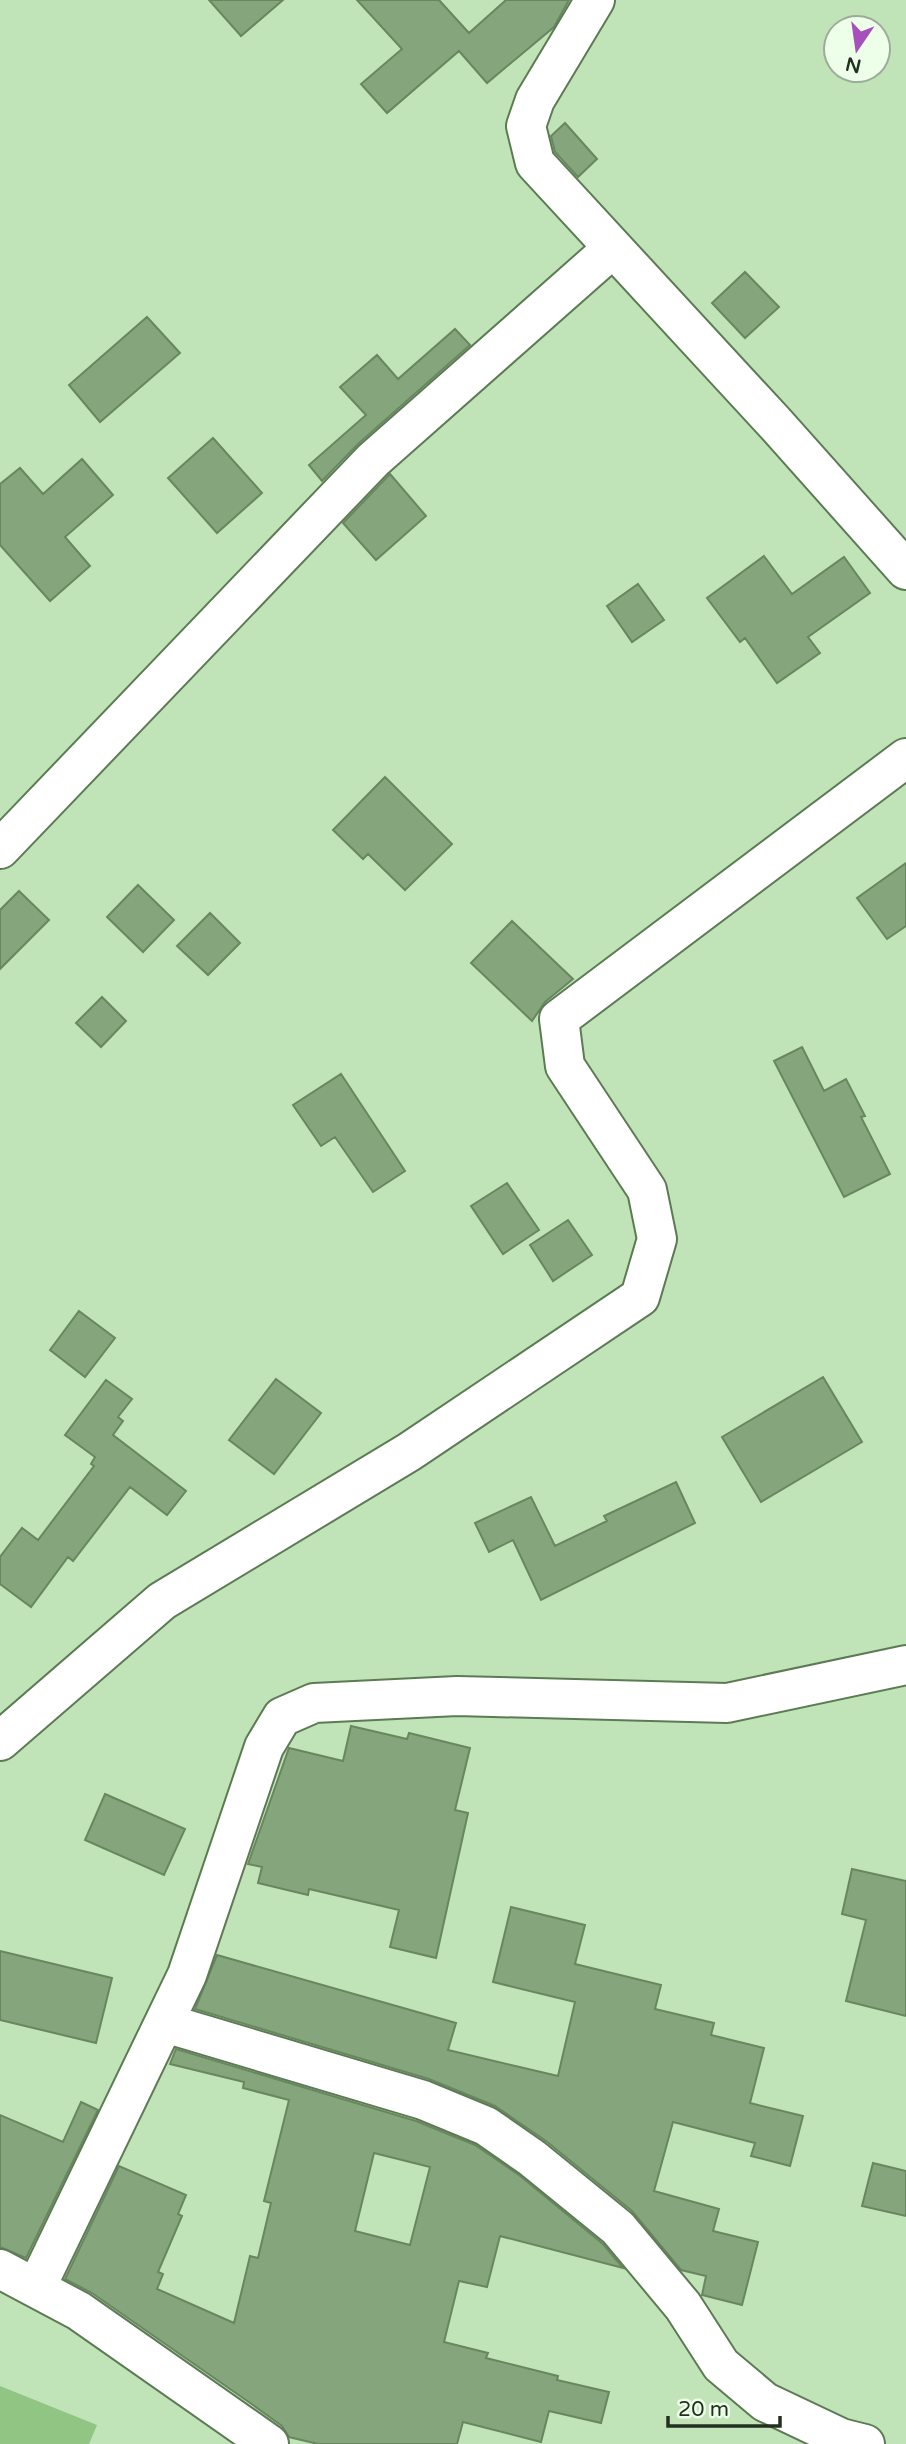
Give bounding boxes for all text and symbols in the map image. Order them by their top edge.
north arrow [822,14,892,84]
text: N [843,52,863,77]
scale bar [668,2384,780,2428]
text: 20 m [678,2397,729,2422]

